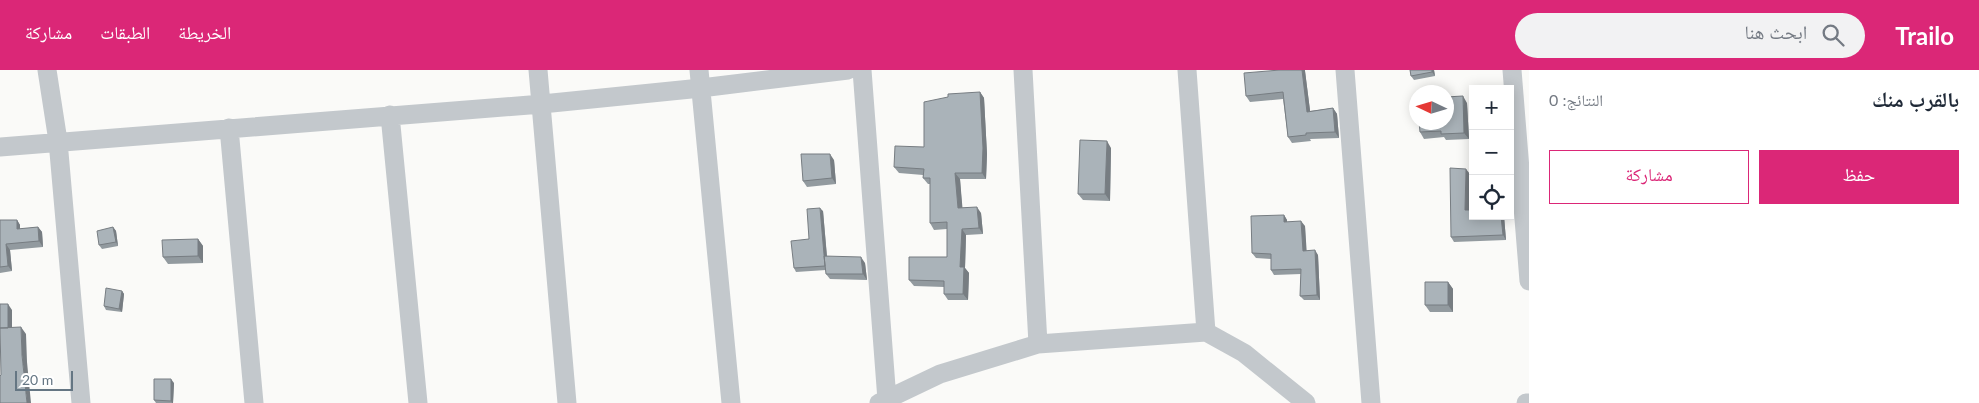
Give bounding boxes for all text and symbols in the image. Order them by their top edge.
search box [1515,13,1865,58]
text: ابحث هنا [1744,20,1807,43]
text: مشاركة [25,21,72,43]
text: الطبقات [100,21,150,43]
text: الخريطة [178,21,231,43]
icon: search [1819,21,1847,49]
text: Trailo [1895,21,1954,50]
north arrow [1409,85,1454,130]
map controls [1469,85,1514,220]
button: + [1469,85,1514,130]
text: بالقرب منك [1872,86,1959,111]
text: النتائج: 0 [1549,90,1603,109]
button: − [1469,130,1514,175]
button: مشاركة [1549,150,1749,204]
button: حفظ [1759,150,1959,204]
button: locate [1469,175,1514,220]
scale bar [15,368,72,391]
text: 20 m [22,371,53,388]

